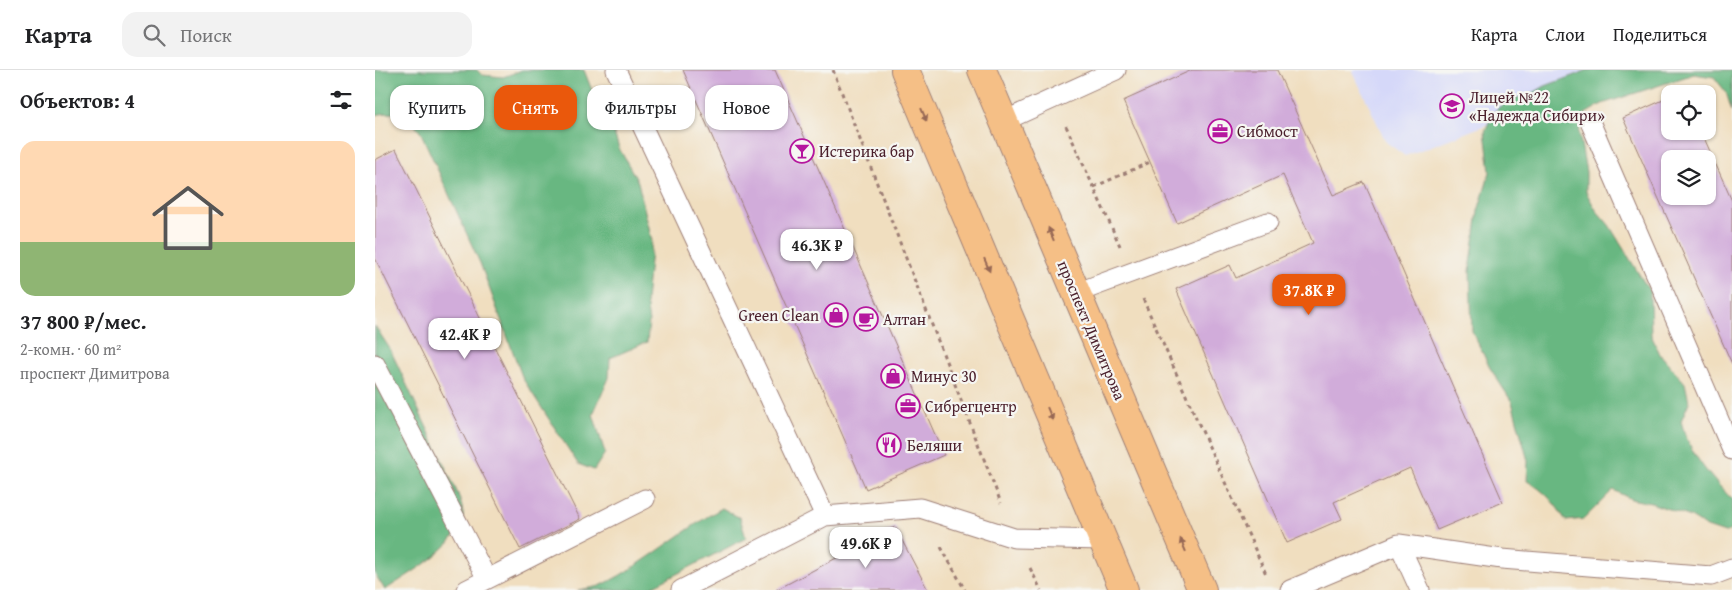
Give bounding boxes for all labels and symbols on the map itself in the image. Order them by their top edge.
place label: Лицей №22 «Надежда Сибири» [1469,85,1605,127]
school or university icon: Лицей №22 «Надежда Сибири» [1439,93,1465,119]
one-way arrow [920,108,928,122]
office icon: Сибмост [1207,118,1233,144]
place label: Сибмост [1237,119,1298,143]
bar icon: Истерика бар [789,138,815,164]
place label: Истерика бар [819,139,915,163]
one-way arrow [1047,227,1055,241]
pin: 46.3K ₽ [771,228,863,271]
street label: проспект Димитрова [1052,256,1132,404]
one-way arrow [983,257,991,272]
pin: 37.8K ₽ [1263,274,1355,316]
shop icon: Green Clean [823,302,849,328]
place label: Green Clean [738,303,819,327]
cafe icon: Алтан [853,306,879,332]
place label: Алтан [883,307,926,331]
pin: 42.4K ₽ [419,318,511,360]
shop icon: Минус 30 [880,363,906,389]
place label: Минус 30 [911,364,977,388]
office icon: Сибрегцентр [895,393,921,419]
place label: Сибрегцентр [925,394,1017,418]
one-way arrow [1047,407,1055,421]
restaurant icon: Беляши [876,432,902,458]
place label: Беляши [907,433,963,457]
pin: 49.6K ₽ [820,526,912,569]
one-way arrow [1179,537,1187,552]

